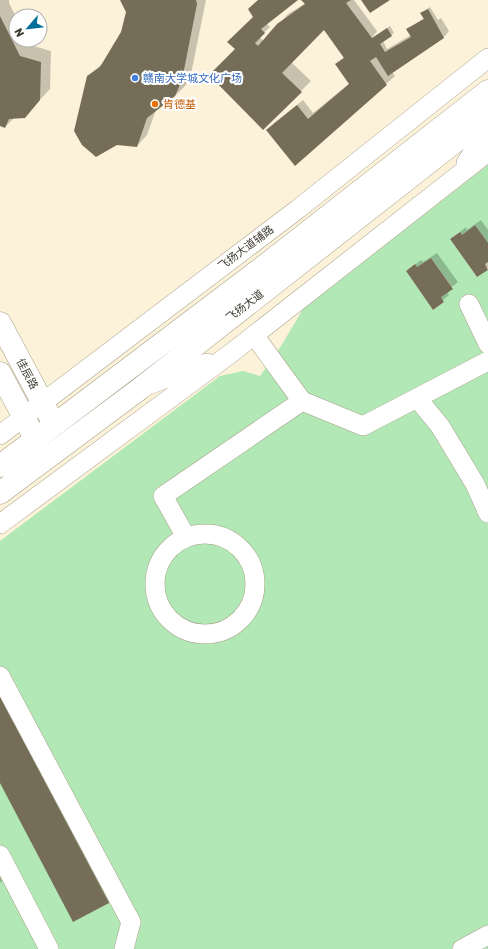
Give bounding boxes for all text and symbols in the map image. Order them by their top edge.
north arrow [8,8,48,48]
text: N [12,26,27,39]
place label: 赣南大学城文化广场 [143,72,242,85]
marker: 赣南大学城文化广场 [130,73,140,83]
place label: 肯德基 [163,98,196,111]
marker: 肯德基 [150,99,160,109]
street label: 飞扬大道辅路 [216,223,276,273]
street label: 飞扬大道 [224,287,266,325]
street label: 佳辰路 [14,356,40,392]

